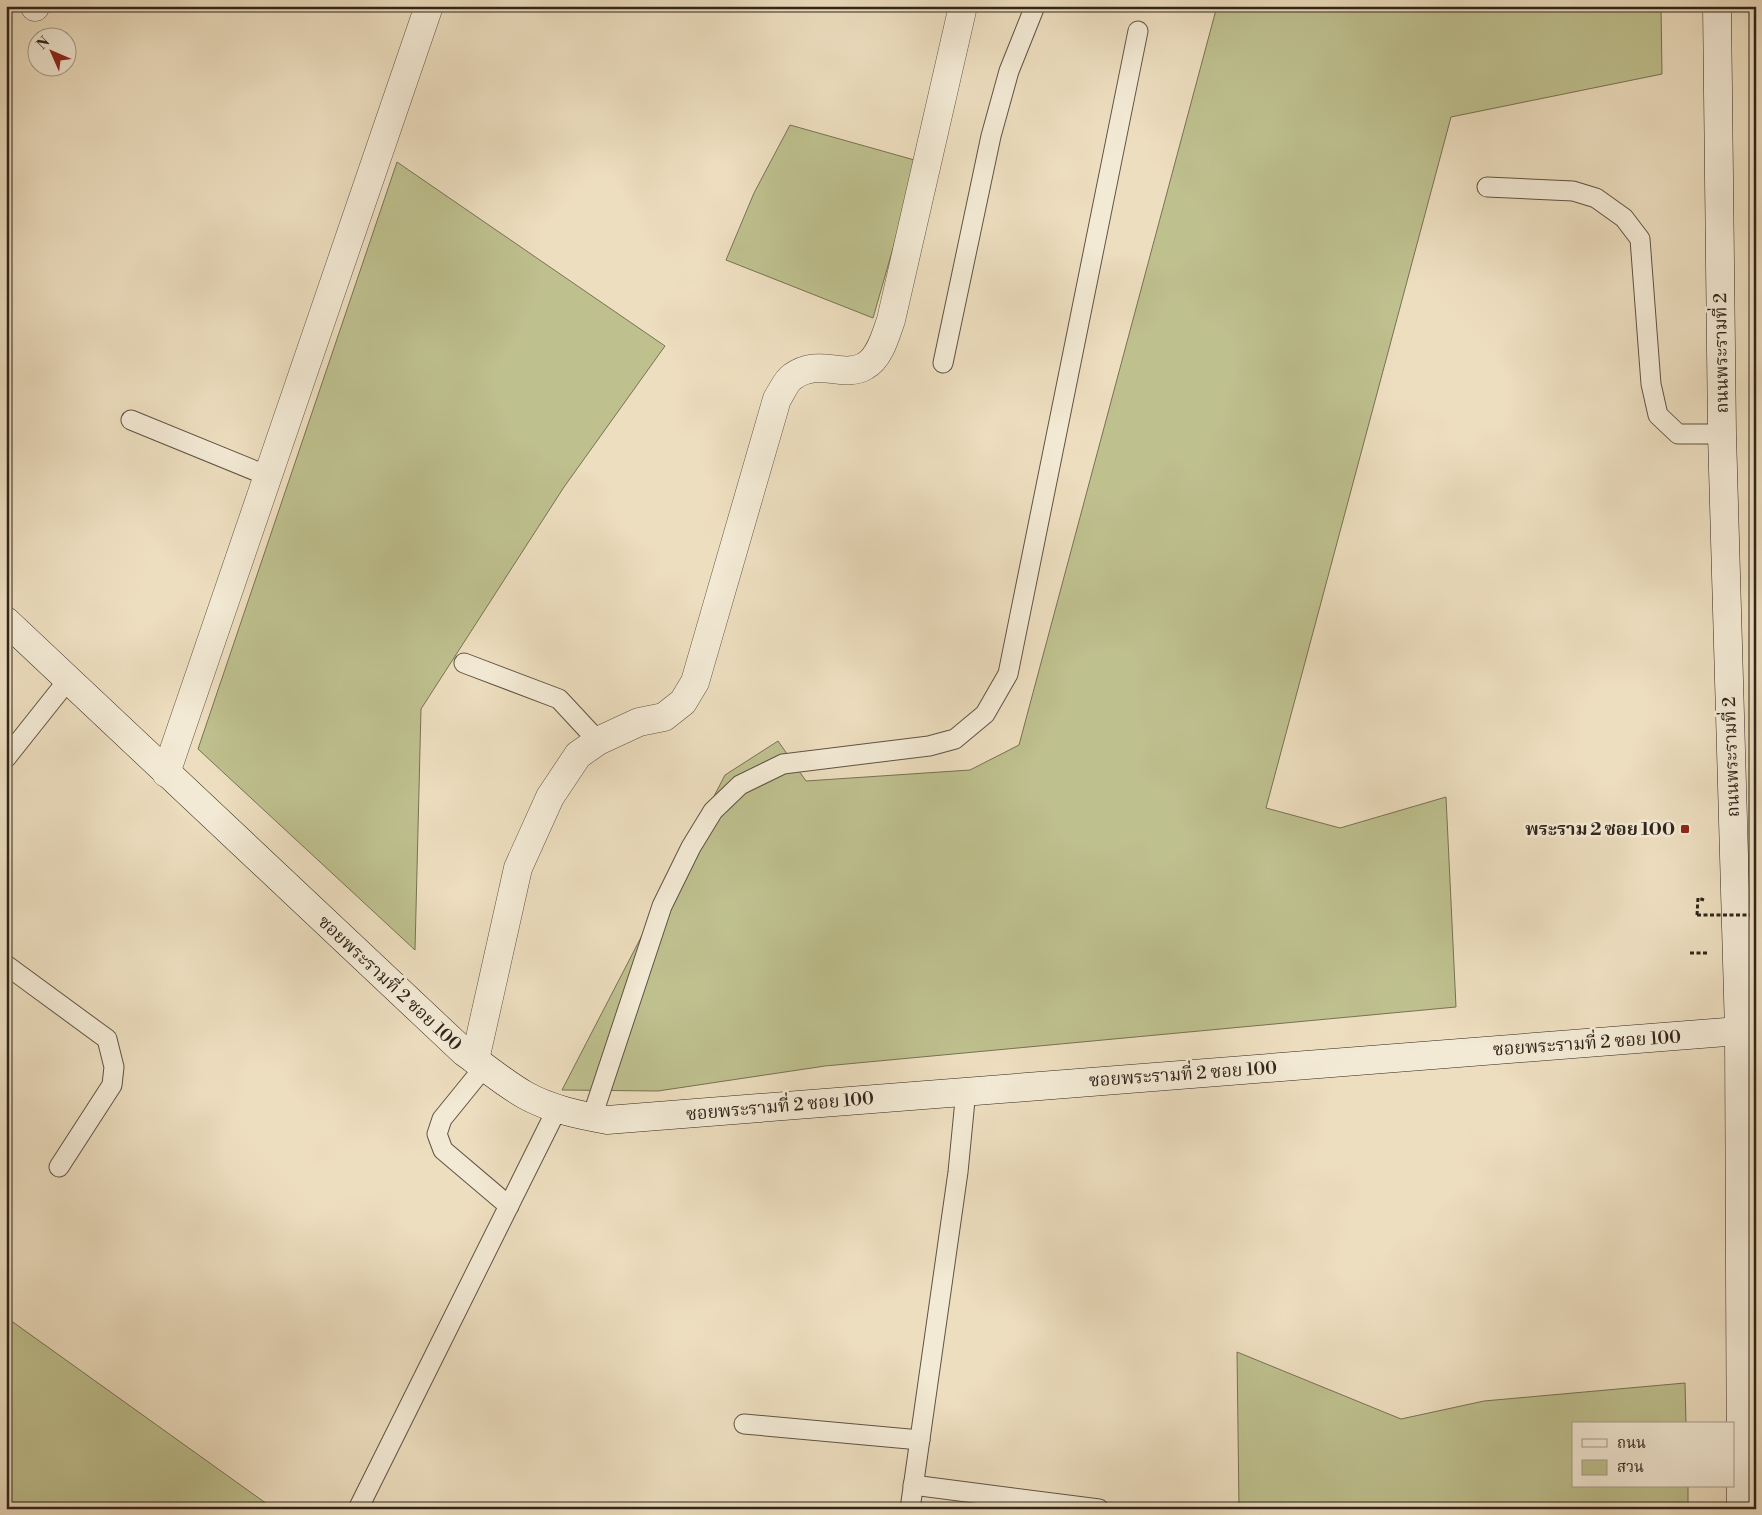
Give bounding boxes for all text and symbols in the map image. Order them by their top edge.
north arrow [28,28,78,78]
text: N [33,33,54,54]
street label: ถนนพระรามที่ 2 [1706,293,1734,414]
street label: ถนนพระรามที่ 2 [1715,696,1745,818]
place label: พระราม 2 ซอย 100 [1525,818,1675,841]
marker: พระราม 2 ซอย 100 [1679,823,1691,835]
street label: ซอยพระรามที่ 2 ซอย 100 [313,908,469,1056]
street label: ซอยพระรามที่ 2 ซอย 100 [1492,1022,1682,1062]
street label: ซอยพระรามที่ 2 ซอย 100 [1088,1053,1278,1093]
street label: ซอยพระรามที่ 2 ซอย 100 [685,1084,875,1126]
legend [1572,1422,1734,1488]
text: ถนน [1617,1434,1646,1453]
text: สวน [1617,1458,1644,1477]

